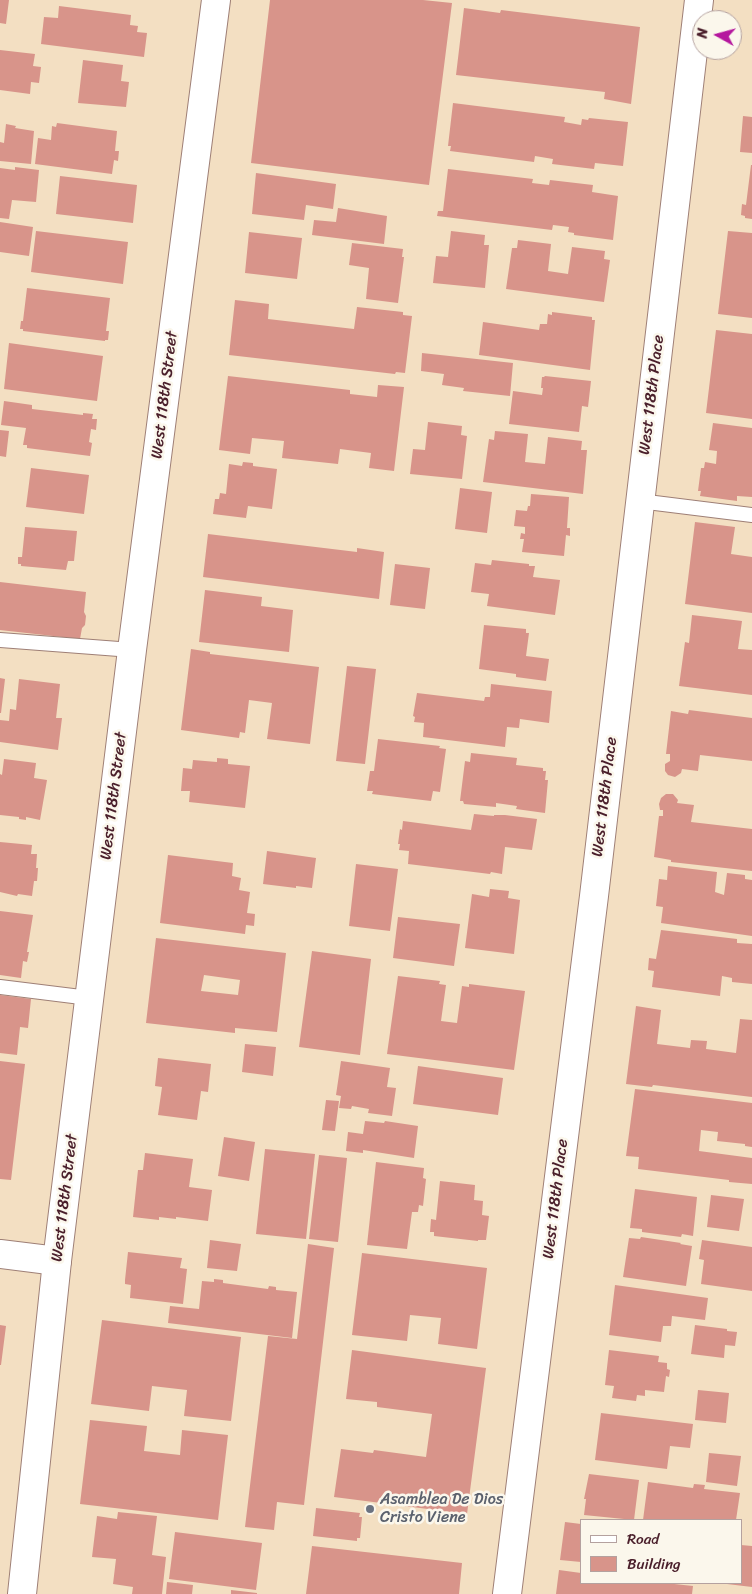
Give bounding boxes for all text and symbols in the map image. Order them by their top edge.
north arrow [692,10,742,60]
text: N [690,27,716,40]
street label: West 118th Street [148,330,182,460]
street label: West 118th Place [635,334,669,456]
street label: West 118th Street [97,731,131,861]
street label: West 118th Place [588,736,622,858]
street label: West 118th Street [48,1133,82,1263]
street label: West 118th Place [539,1138,573,1260]
place label: Asamblea De Dios Cristo Viene [380,1490,503,1528]
marker: Asamblea De Dios Cristo Viene [364,1503,376,1515]
legend [580,1519,742,1584]
text: Road [627,1526,659,1552]
text: Building [627,1551,681,1577]

